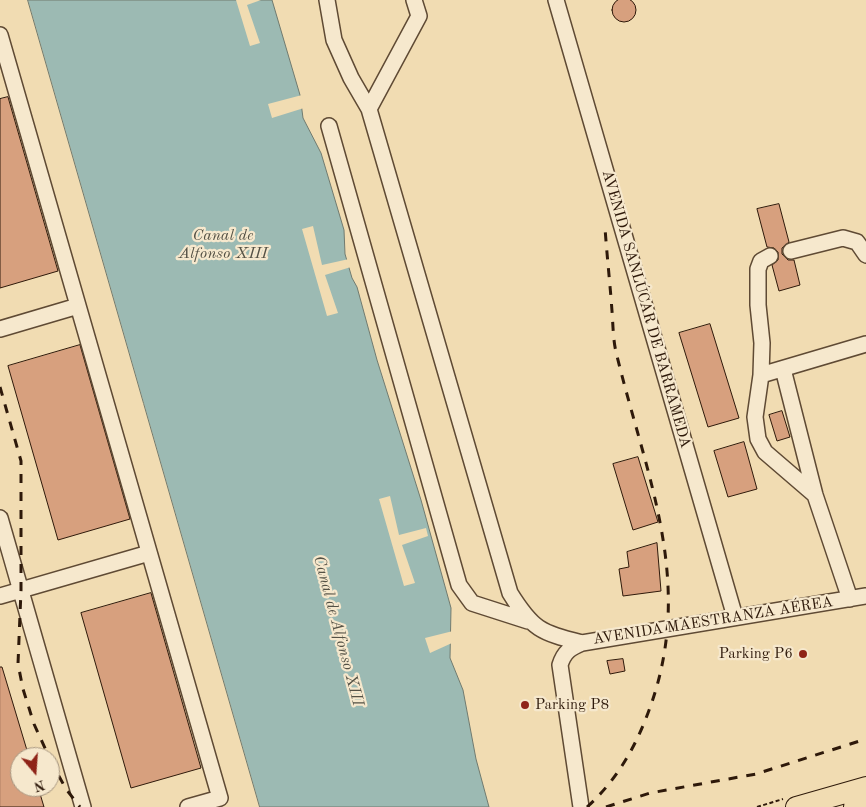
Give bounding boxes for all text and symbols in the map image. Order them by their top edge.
street label: AVENIDA SANLÚCAR DE BARRAMEDA [598,168,694,450]
water label: Canal de Alfonso XIII [178,226,268,264]
water label: Canal de Alfonso XIII [309,554,367,708]
street label: AVENIDA MAESTRANZA AÉREA [592,593,834,649]
place label: Parking P6 [719,645,793,663]
marker: Parking P6 [797,648,809,660]
place label: Parking P8 [535,696,609,714]
marker: Parking P8 [519,699,531,711]
north arrow [10,747,60,797]
text: N [32,777,47,794]

